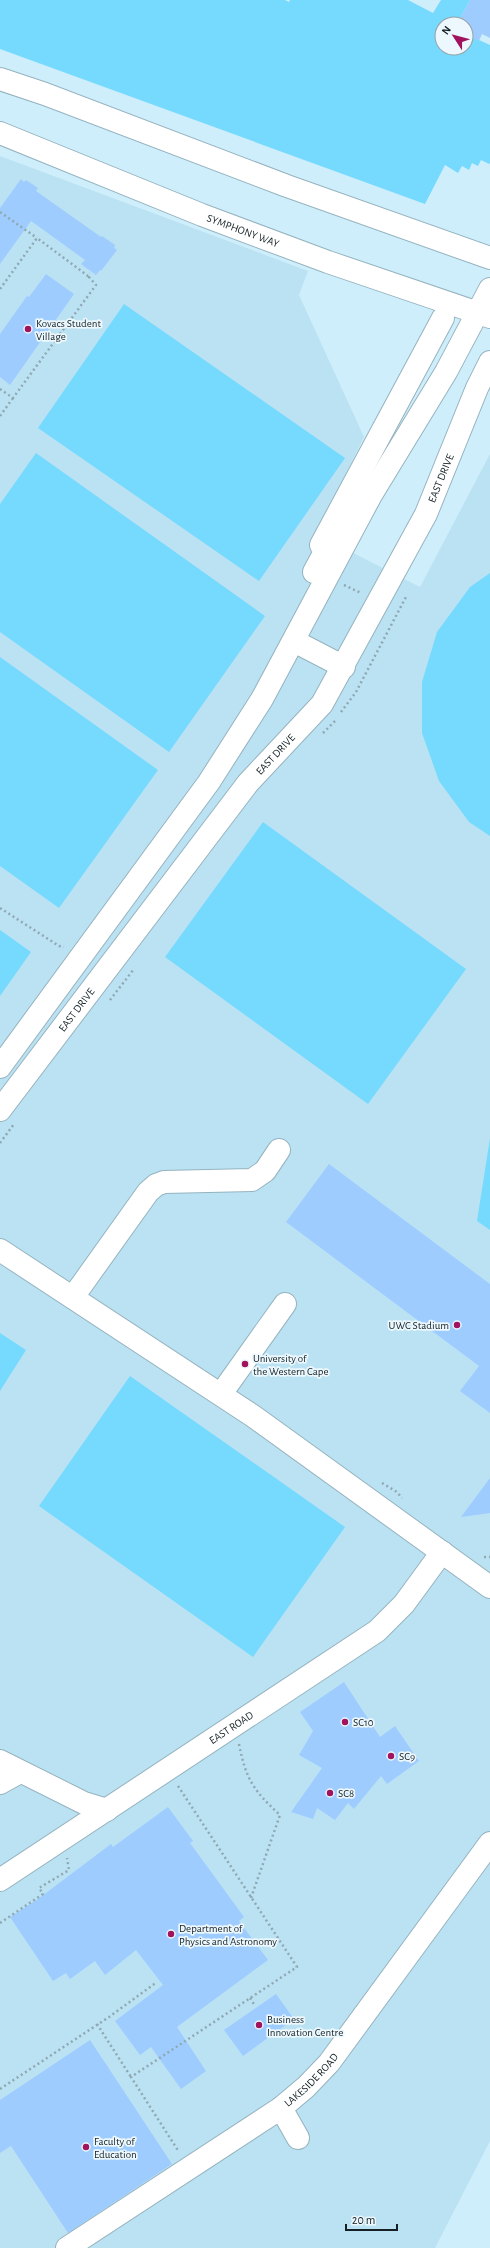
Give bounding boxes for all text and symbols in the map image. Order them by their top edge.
north arrow [434,16,474,56]
text: N [440,24,453,37]
street label: SYMPHONY WAY [205,212,281,249]
place label: Kovacs Student Village [36,318,101,342]
marker: Kovacs Student Village [23,324,33,334]
street label: EAST DRIVE [426,452,456,504]
street label: EAST DRIVE [254,731,297,777]
street label: EAST DRIVE [57,986,97,1034]
place label: UWC Stadium [389,1320,449,1331]
marker: UWC Stadium [452,1320,462,1330]
place label: University of the Western Cape [253,1353,329,1377]
marker: University of the Western Cape [240,1359,250,1369]
street label: EAST ROAD [207,1709,255,1746]
marker: SC10 [340,1717,350,1727]
place label: SC10 [353,1717,374,1728]
marker: SC9 [386,1751,396,1761]
place label: SC9 [399,1751,415,1762]
marker: SC8 [325,1788,335,1798]
place label: SC8 [338,1788,354,1799]
place label: Department of Physics and Astronomy [179,1923,277,1947]
marker: Department of Physics and Astronomy [166,1929,176,1939]
place label: Business Innovation Centre [267,2014,343,2038]
marker: Business Innovation Centre [254,2020,264,2030]
street label: LAKESIDE ROAD [282,2051,340,2109]
place label: Faculty of Education [94,2136,137,2160]
marker: Faculty of Education [81,2142,91,2152]
scale bar [346,2206,397,2232]
text: 20 m [352,2214,375,2226]

